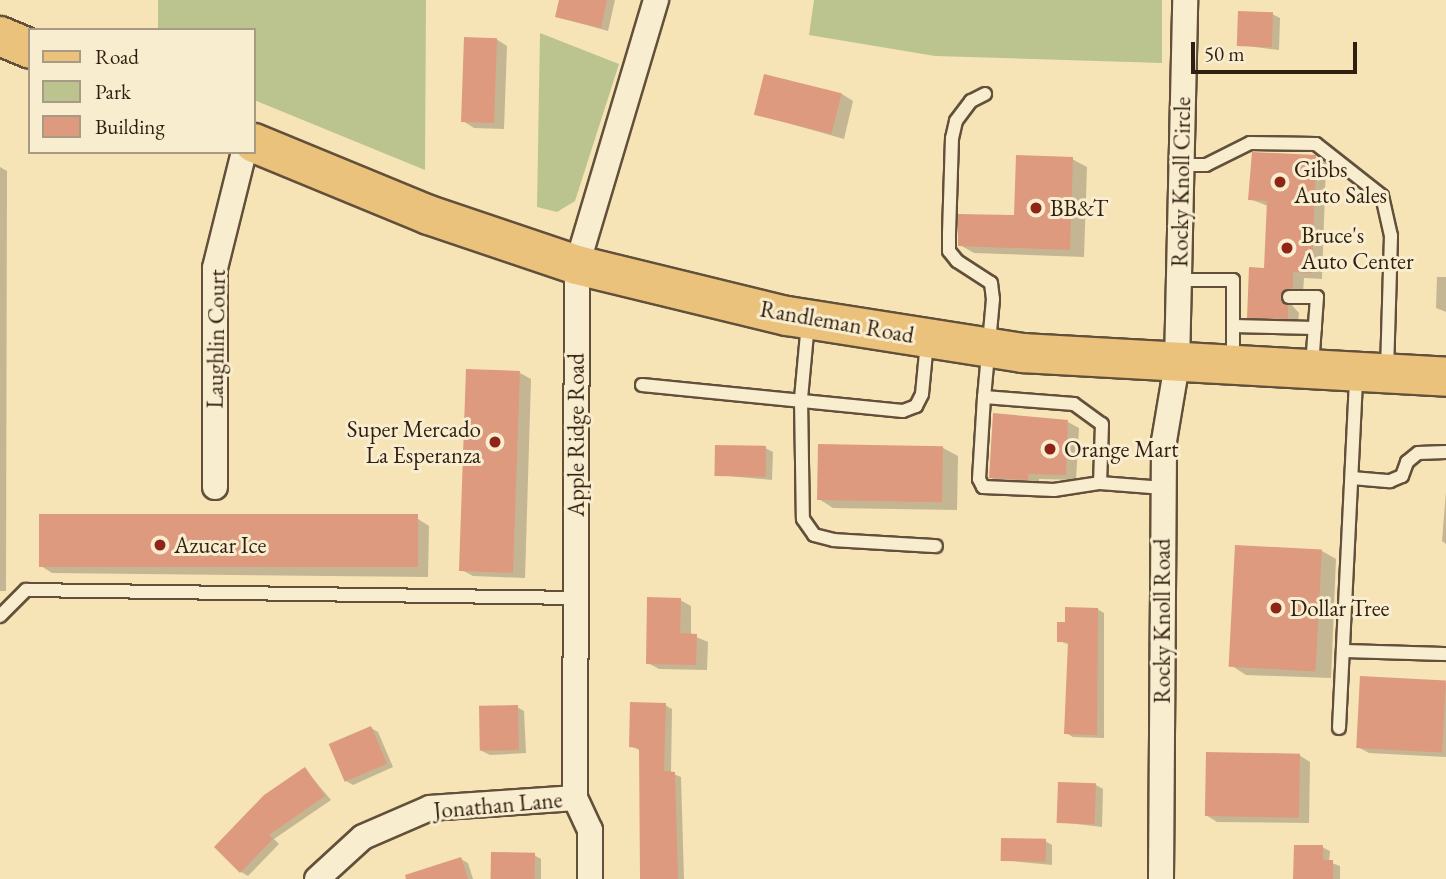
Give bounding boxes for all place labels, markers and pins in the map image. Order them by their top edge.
place label: Gibbs Auto Sales [1294,155,1387,209]
marker: Gibbs Auto Sales [1272,174,1288,190]
place label: BB&T [1050,194,1108,222]
marker: BB&T [1028,200,1044,216]
place label: Bruce's Auto Center [1301,221,1414,275]
marker: Bruce's Auto Center [1279,240,1295,256]
place label: Super Mercado La Esperanza [347,415,481,469]
marker: Super Mercado La Esperanza [487,434,503,450]
place label: Orange Mart [1064,435,1178,463]
marker: Orange Mart [1042,441,1058,457]
place label: Azucar Ice [174,531,266,559]
marker: Azucar Ice [152,537,168,553]
place label: Dollar Tree [1290,594,1389,622]
marker: Dollar Tree [1268,600,1284,616]

